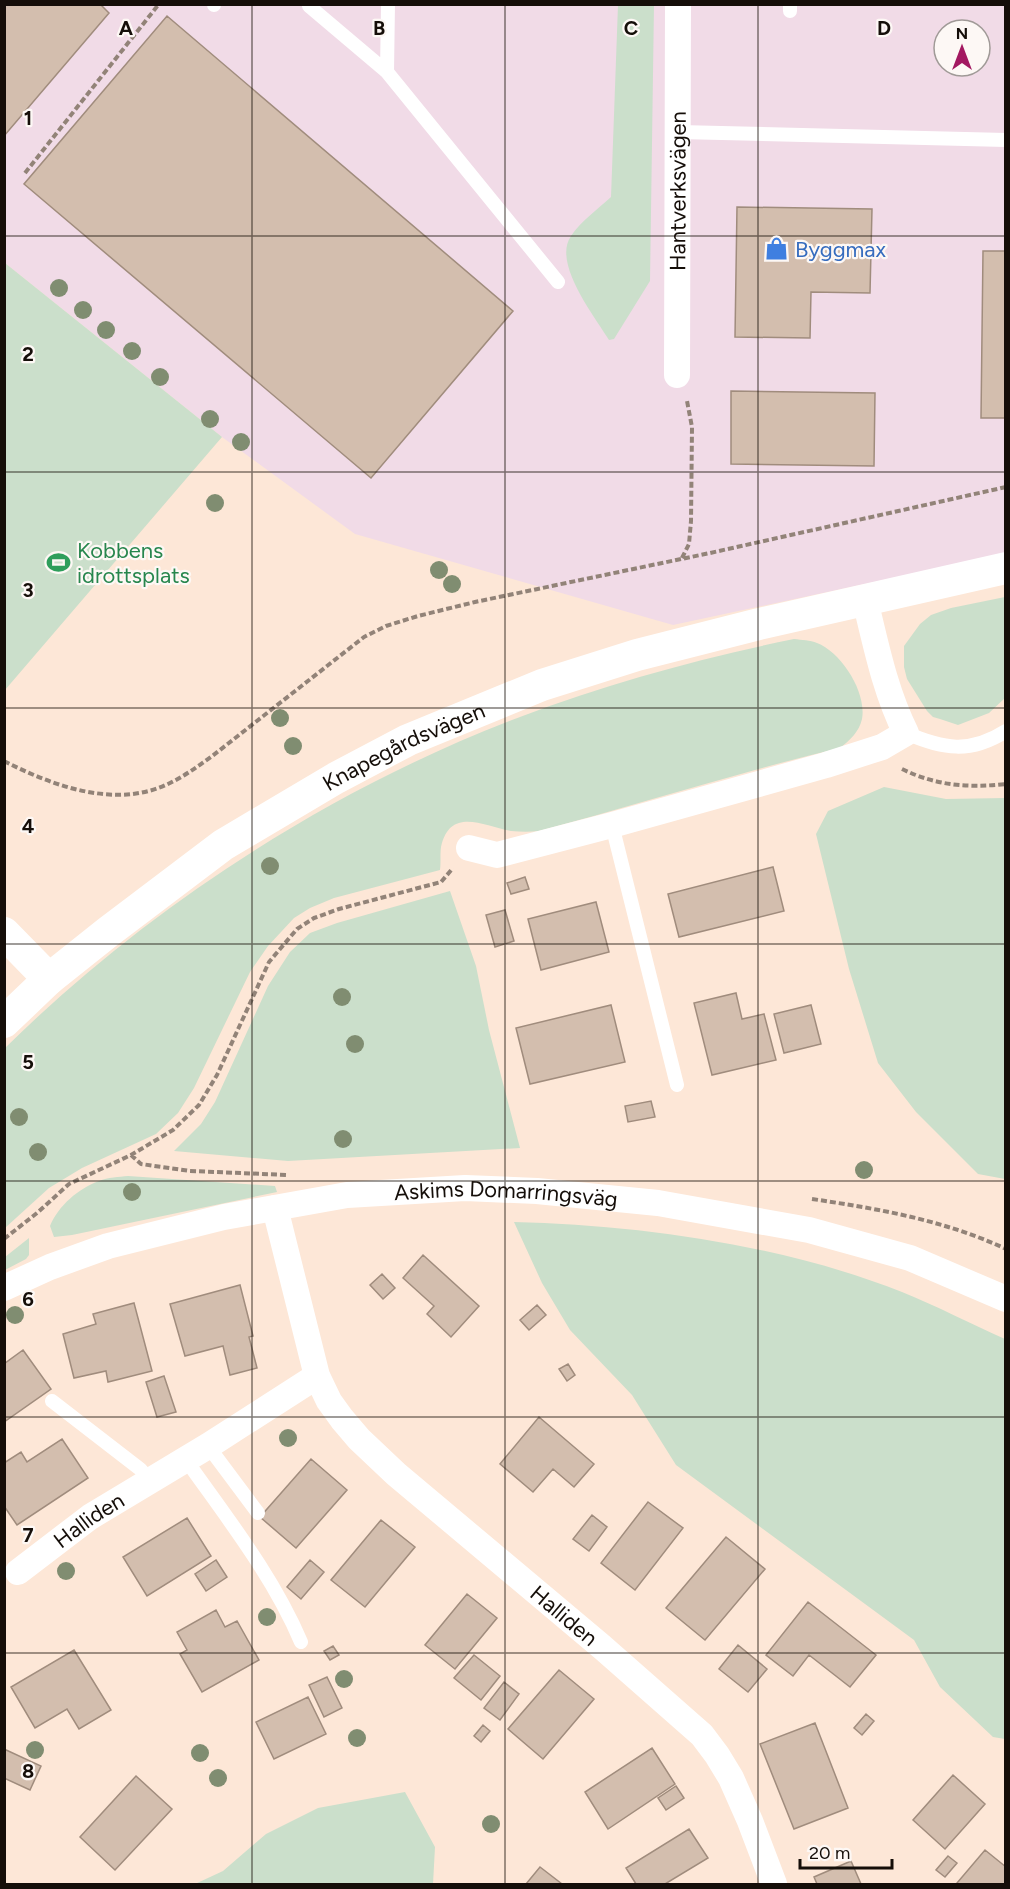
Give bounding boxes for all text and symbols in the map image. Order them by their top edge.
text: A [119,16,134,40]
text: B [373,16,385,40]
text: C [624,16,638,40]
text: D [877,16,891,40]
north arrow [932,18,992,78]
text: N [956,24,968,43]
text: 1 [24,106,32,130]
street label: Hantverksvägen [664,111,691,271]
shop icon: Byggmax [764,236,790,262]
place label: Byggmax [795,236,887,263]
text: 2 [22,342,34,366]
place label: Kobbens idrottsplats [77,537,190,589]
sports icon: Kobbens idrottsplats [46,550,72,576]
text: 3 [22,578,34,602]
street label: Knapegårdsvägen [317,697,489,797]
text: 4 [22,814,35,838]
text: 5 [22,1050,34,1074]
street label: Askims Domarringsväg [393,1174,619,1212]
text: 6 [22,1287,34,1311]
street label: Halliden [48,1486,129,1554]
text: 7 [22,1523,34,1547]
street label: Halliden [525,1579,603,1651]
text: 8 [22,1759,34,1783]
scale bar [800,1832,892,1870]
text: 20 m [809,1842,850,1864]

